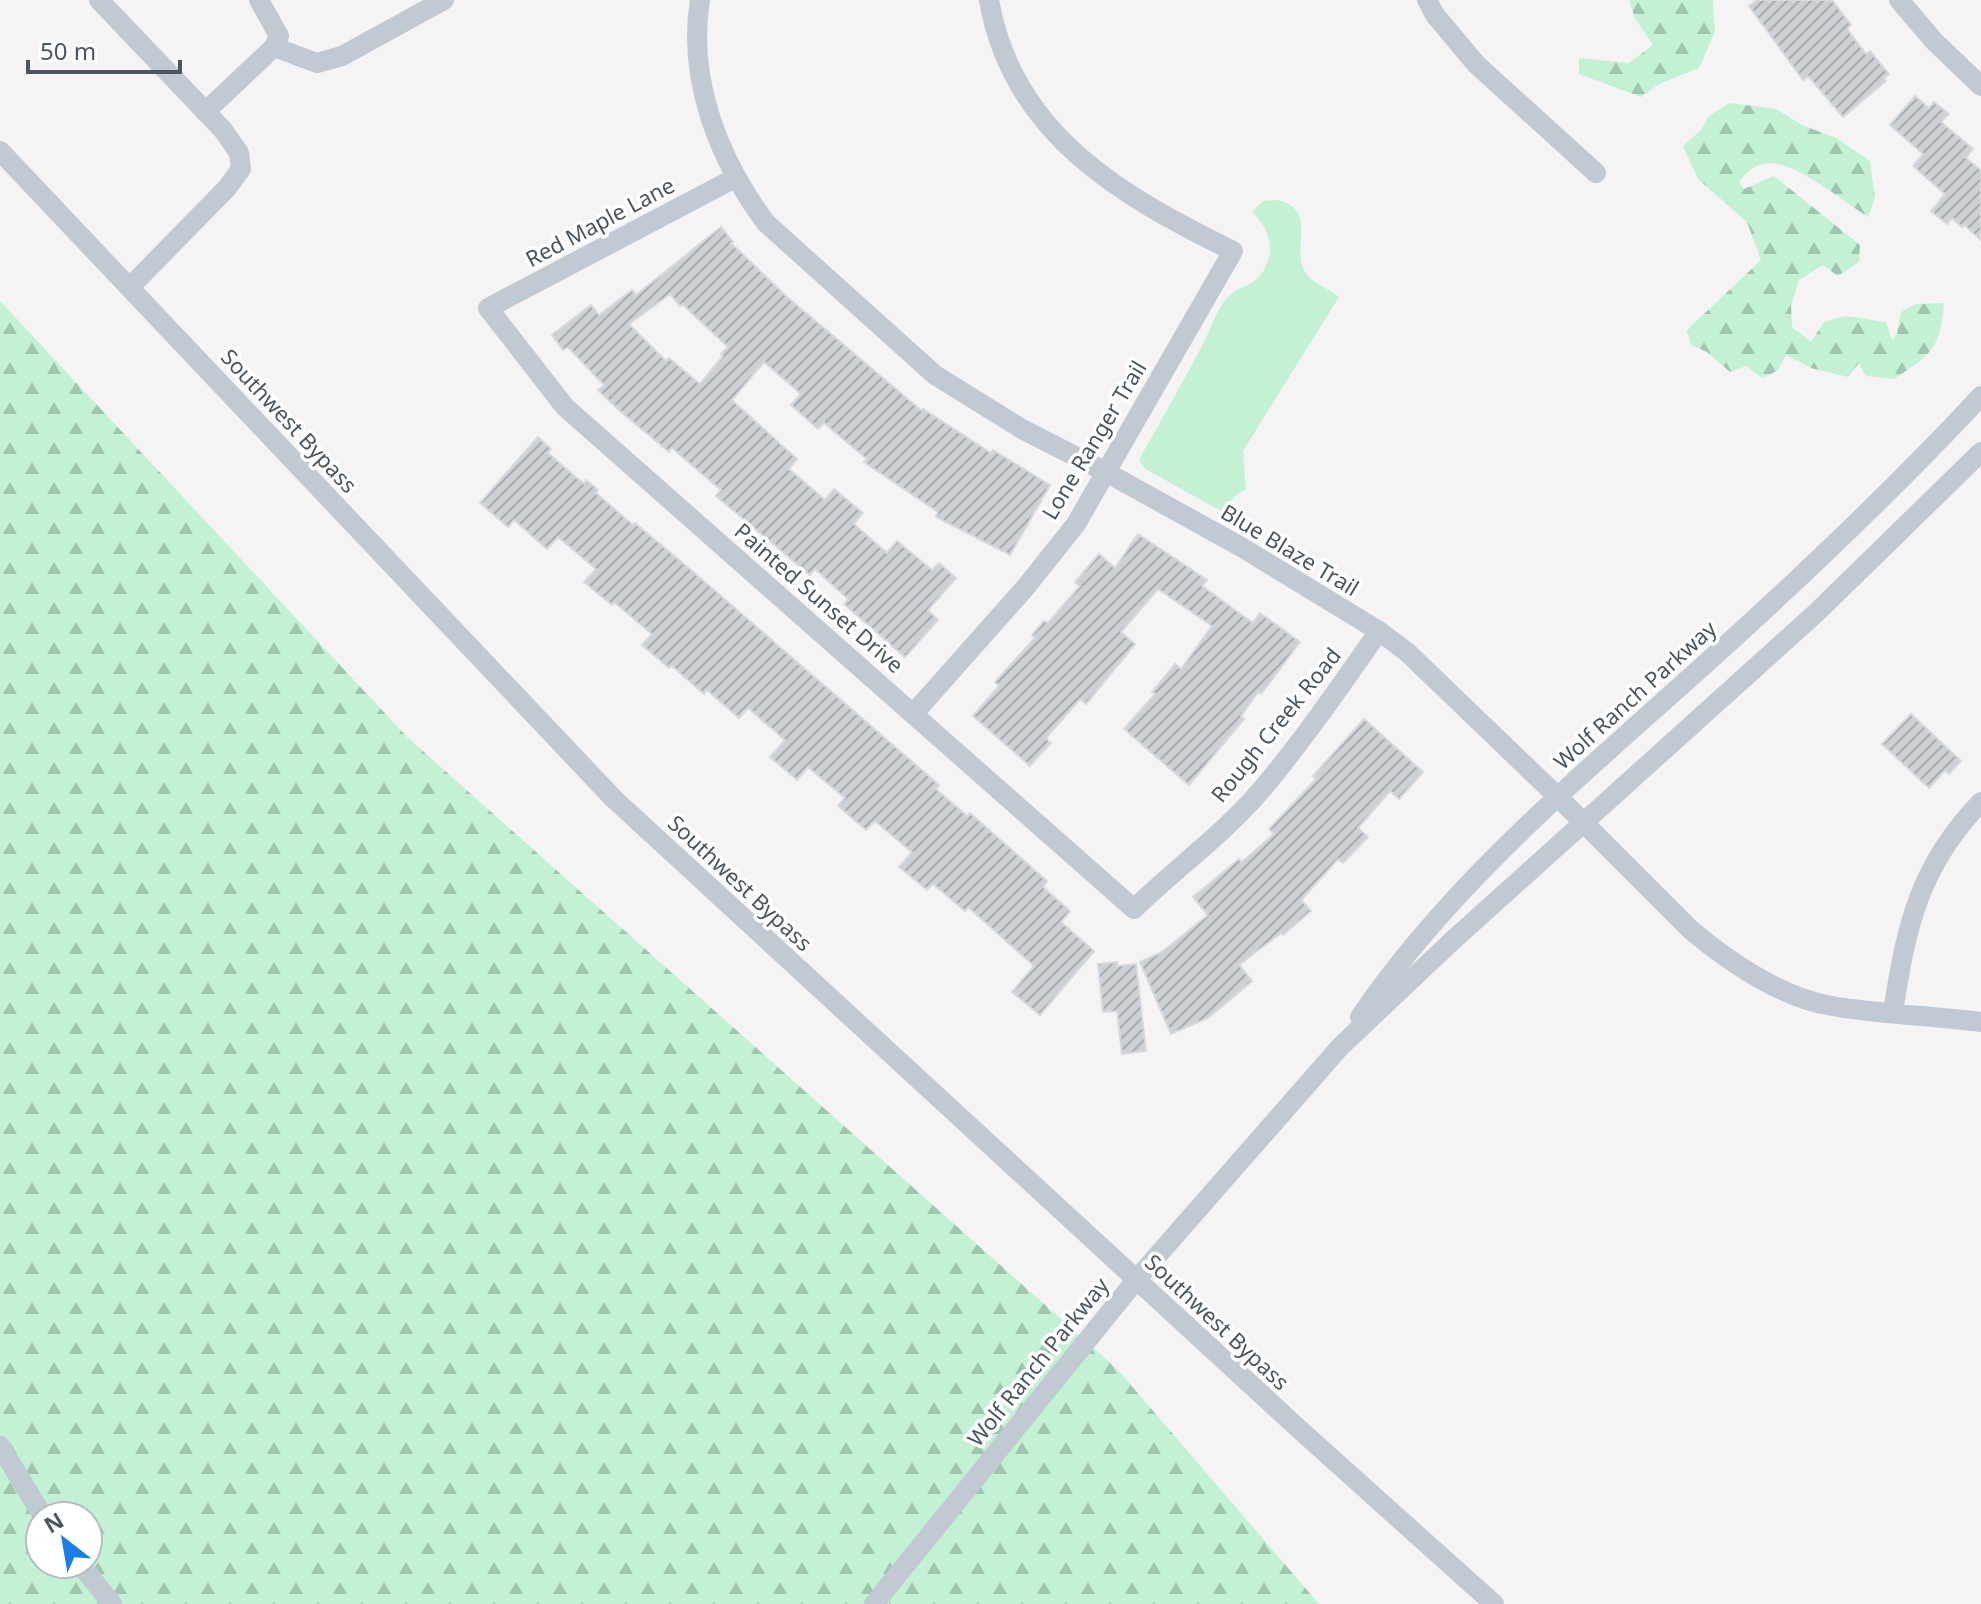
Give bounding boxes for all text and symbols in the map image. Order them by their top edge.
scale bar [28,24,180,74]
text: 50 m [40,34,96,67]
street label: Red Maple Lane [520,169,679,273]
street label: Southwest Bypass [215,342,364,499]
street label: Lone Ranger Trail [1034,354,1152,525]
street label: Blue Blaze Trail [1216,496,1365,602]
street label: Painted Sunset Drive [729,515,911,679]
street label: Wolf Ranch Parkway [1547,613,1723,775]
street label: Rough Creek Road [1203,641,1347,808]
street label: Southwest Bypass [662,808,819,957]
street label: Southwest Bypass [1139,1247,1296,1396]
street label: Wolf Ranch Parkway [960,1270,1115,1452]
north arrow [24,1500,104,1580]
text: N [38,1505,69,1539]

